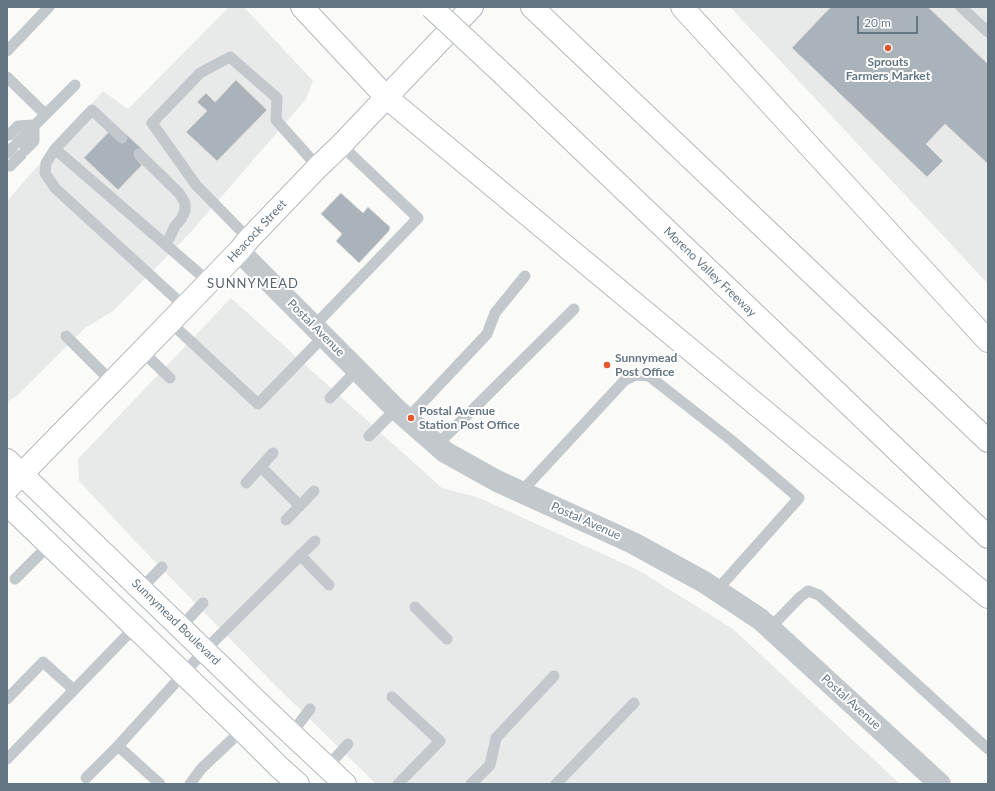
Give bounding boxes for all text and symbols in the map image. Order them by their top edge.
scale bar [859,8,920,34]
text: 20 m [864,15,891,30]
marker: Sprouts Farmers Market [883,43,893,53]
place label: Sprouts Farmers Market [846,55,930,83]
street label: Heacock Street [224,197,290,265]
street label: Moreno Valley Freeway [661,224,759,320]
district label: SUNNYMEAD [207,276,299,292]
street label: Postal Avenue [284,296,348,360]
place label: Sunnymead Post Office [615,351,677,379]
marker: Sunnymead Post Office [602,360,612,370]
place label: Postal Avenue Station Post Office [419,404,520,432]
marker: Postal Avenue Station Post Office [406,413,416,423]
street label: Postal Avenue [549,499,623,543]
street label: Sunnymead Boulevard [129,576,223,668]
street label: Postal Avenue [818,672,884,732]

